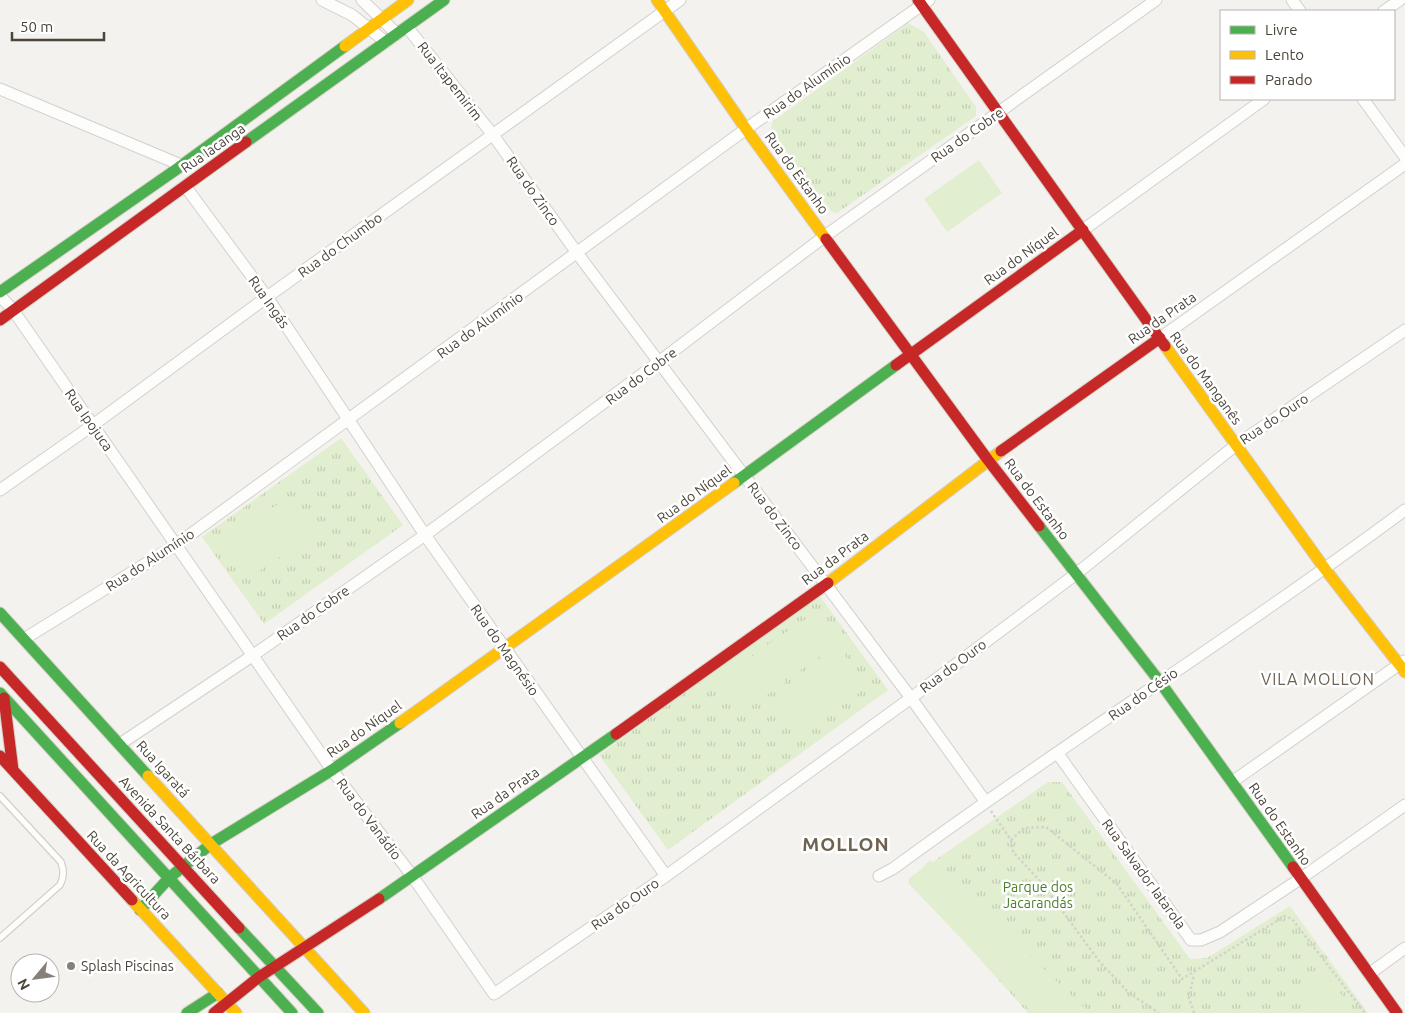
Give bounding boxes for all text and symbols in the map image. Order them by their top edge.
scale bar [12,10,105,42]
legend [1220,10,1395,100]
text: 50 m [20,18,53,35]
text: Livre [1265,21,1298,38]
street label: Rua Itapemirim [414,38,486,124]
text: Lento [1265,46,1304,63]
street label: Rua do Alumínio [760,50,854,122]
text: Parado [1265,71,1312,88]
street label: Rua do Cobre [928,104,1006,166]
street label: Rua Iacanga [178,120,248,176]
street label: Rua do Estanho [762,129,832,217]
street label: Rua do Zinco [503,153,563,229]
street label: Rua do Chumbo [295,209,385,281]
street label: Rua do Níquel [981,224,1061,288]
street label: Rua Ingás [245,273,293,331]
street label: Rua do Alumínio [434,288,526,362]
street label: Rua da Prata [1125,289,1199,347]
street label: Rua do Manganês [1167,328,1245,428]
street label: Rua do Cobre [602,344,680,408]
street label: Rua Ipojuca [62,386,116,454]
street label: Rua do Ouro [1237,390,1311,448]
street label: Rua do Estanho [1001,455,1073,543]
street label: Rua do Níquel [654,462,734,526]
street label: Rua do Zinco [744,479,806,553]
street label: Rua do Alumínio [103,525,197,595]
street label: Rua da Prata [799,528,871,588]
street label: Rua do Cobre [274,582,352,644]
street label: Rua do Magnésio [468,601,542,699]
street label: Rua do Ouro [917,636,989,696]
street label: Rua do Césio [1105,664,1181,724]
district label: VILA MOLLON [1261,670,1375,688]
street label: Rua do Níquel [323,697,405,761]
street label: Rua Igaratá [133,737,193,801]
street label: Rua da Prata [468,764,542,822]
street label: Avenida Santa Bárbara [116,773,224,887]
street label: Rua do Vanádio [333,775,405,863]
street label: Rua do Estanho [1245,779,1315,869]
street label: Rua Salvador Iatarola [1099,816,1189,932]
street label: Rua da Agricultura [84,827,174,923]
district label: MOLLON [802,833,890,855]
street label: Rua do Ouro [588,875,662,933]
park label: Parque dos Jacarandás [1003,879,1073,911]
north arrow [10,953,60,1003]
place label: Splash Piscinas [81,958,174,974]
marker: Splash Piscinas [65,960,77,972]
text: N [14,976,33,993]

